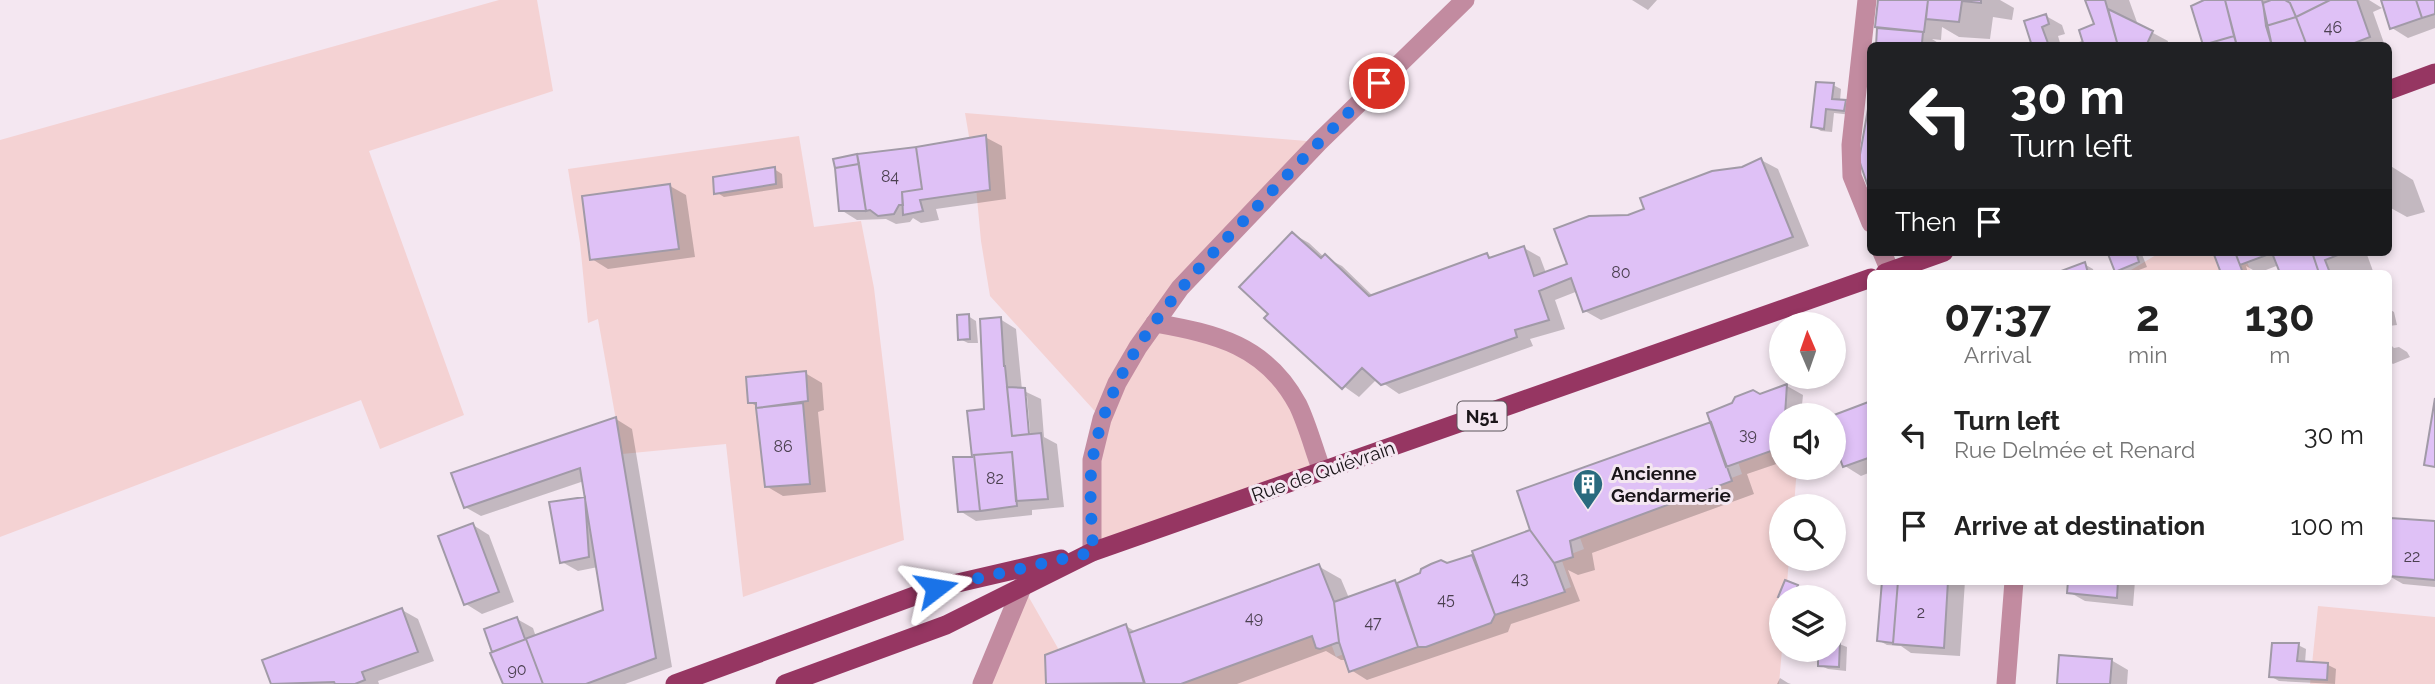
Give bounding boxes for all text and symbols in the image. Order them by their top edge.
house number: 46 [2324,18,2342,37]
pin [1349,53,1409,113]
icon: arrive [1360,64,1398,102]
text: 30 m [2010,68,2125,125]
icon: left [1895,70,1986,161]
text: Turn left [2010,127,2132,164]
house number: 84 [881,167,899,186]
icon: arrive [1970,203,2008,241]
text: Then [1895,207,1956,237]
house number: 80 [1611,263,1631,282]
text: 07:37 [1944,292,2051,341]
text: 2 [2136,292,2160,341]
text: 130 [2245,292,2315,341]
north arrow [1769,312,1846,388]
map controls [1769,312,1846,662]
text: Arrival [1964,341,2031,368]
text: min [2128,341,2168,368]
text: m [2269,341,2290,368]
road number: N51 [1458,402,1506,430]
button: sound [1769,403,1846,480]
text: Turn left [1954,406,2060,436]
icon: left [1895,416,1933,454]
text: 30 m [2304,420,2364,450]
house number: 39 [1739,425,1757,444]
street label: Rue de Quiévrain [1248,436,1398,506]
text: Rue Delmée et Renard [1954,436,2195,463]
house number: 86 [773,437,793,456]
place label: Ancienne Gendarmerie [1611,462,1731,506]
building icon: Ancienne Gendarmerie [1571,467,1605,511]
house number: 82 [986,469,1004,488]
button: search [1769,494,1846,571]
icon: arrive [1895,507,1933,545]
text: Arrive at destination [1954,511,2205,541]
text: 100 m [2291,511,2364,541]
house number: 22 [2404,547,2420,566]
position arrow [899,551,973,625]
house number: 43 [1511,569,1529,588]
button: layers [1769,585,1846,662]
house number: 45 [1437,590,1455,609]
house number: 2 [1917,603,1925,622]
house number: 49 [1245,608,1263,627]
house number: 47 [1364,613,1382,632]
house number: 90 [507,660,527,679]

